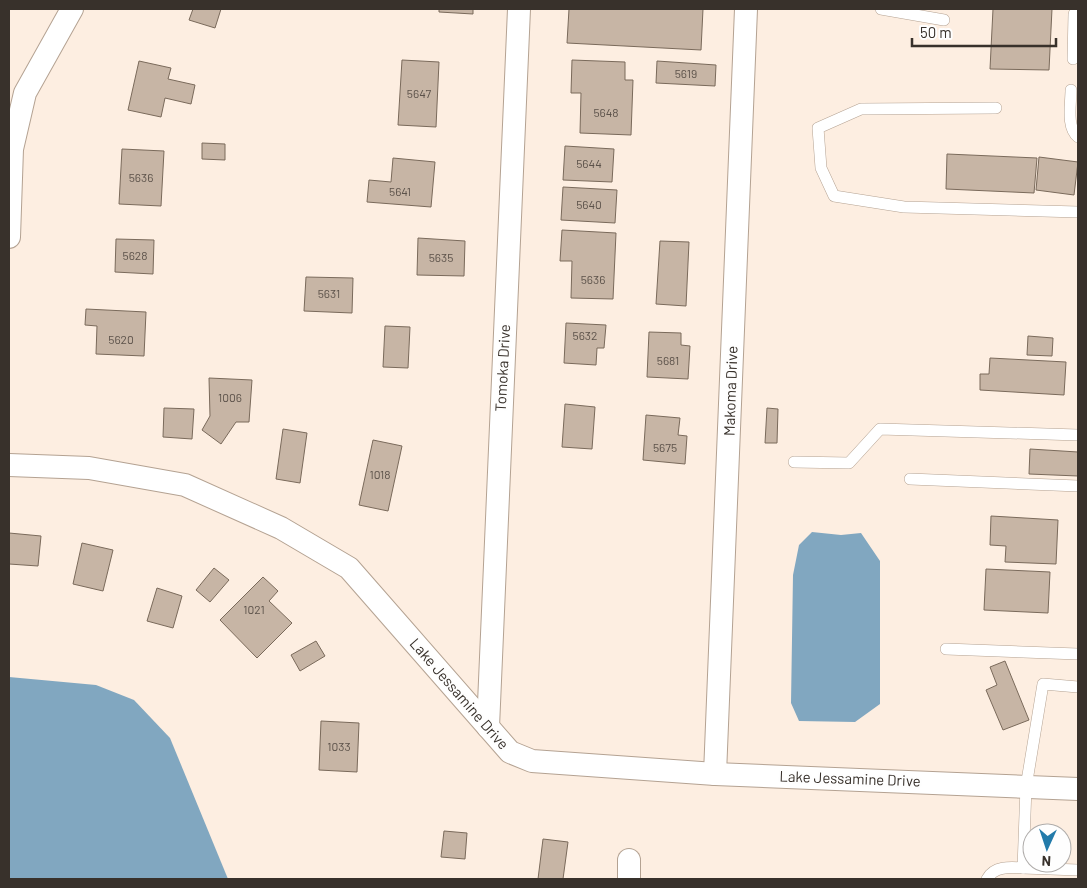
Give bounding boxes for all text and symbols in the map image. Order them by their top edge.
scale bar [912,15,1056,47]
text: 50 m [920,23,952,41]
house number: 5619 [675,66,697,80]
house number: 5647 [407,86,431,100]
house number: 5648 [593,105,619,119]
house number: 5644 [576,156,602,170]
house number: 5636 [129,170,153,184]
house number: 5641 [389,184,411,198]
house number: 5640 [576,197,602,211]
house number: 5628 [122,248,148,262]
house number: 5635 [429,250,453,264]
house number: 5636 [581,272,605,286]
house number: 5631 [318,286,340,300]
street label: Tomoka Drive [491,324,513,412]
house number: 5632 [573,328,597,342]
house number: 5620 [108,332,134,346]
street label: Makoma Drive [719,346,741,436]
house number: 5681 [657,353,679,367]
house number: 1006 [218,390,242,404]
house number: 5675 [653,440,677,454]
house number: 1018 [369,467,391,481]
house number: 1021 [243,602,265,616]
street label: Lake Jessamine Drive [407,634,513,753]
house number: 1033 [327,739,351,753]
street label: Lake Jessamine Drive [779,767,921,789]
north arrow [1022,823,1072,873]
text: N [1041,853,1051,870]

